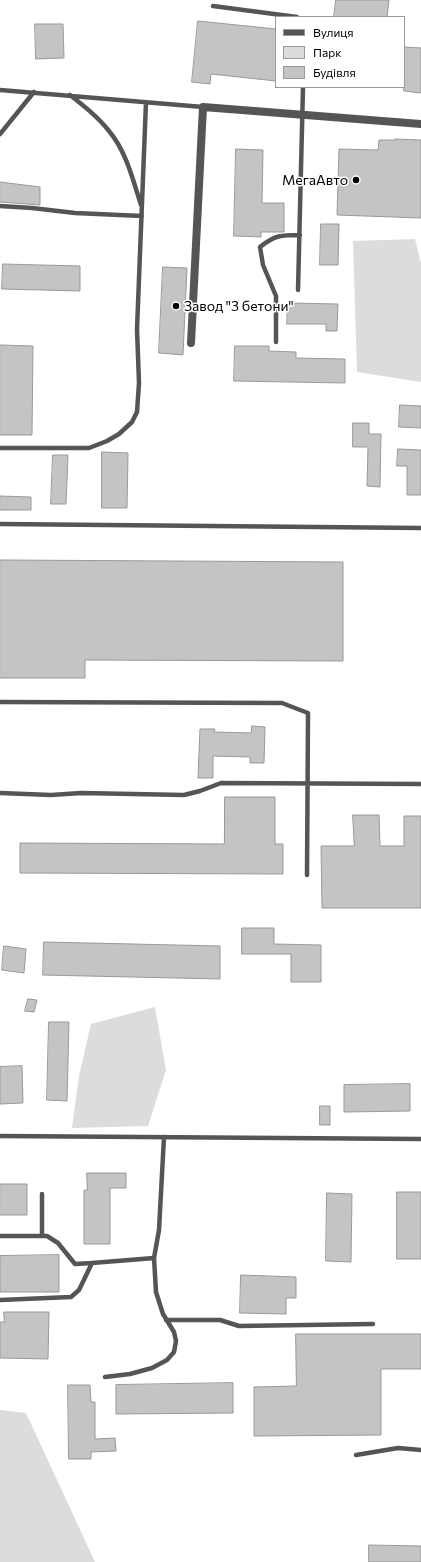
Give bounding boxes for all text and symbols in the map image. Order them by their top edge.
legend [275,16,405,88]
text: Вулиця [313,25,354,39]
text: Парк [313,45,342,59]
text: Будівля [313,65,356,79]
place label: МегаАвто [282,172,348,188]
marker: МегаАвто [351,175,361,185]
place label: Завод "3 бетони" [184,298,294,314]
marker: Завод "3 бетони" [171,301,181,311]

